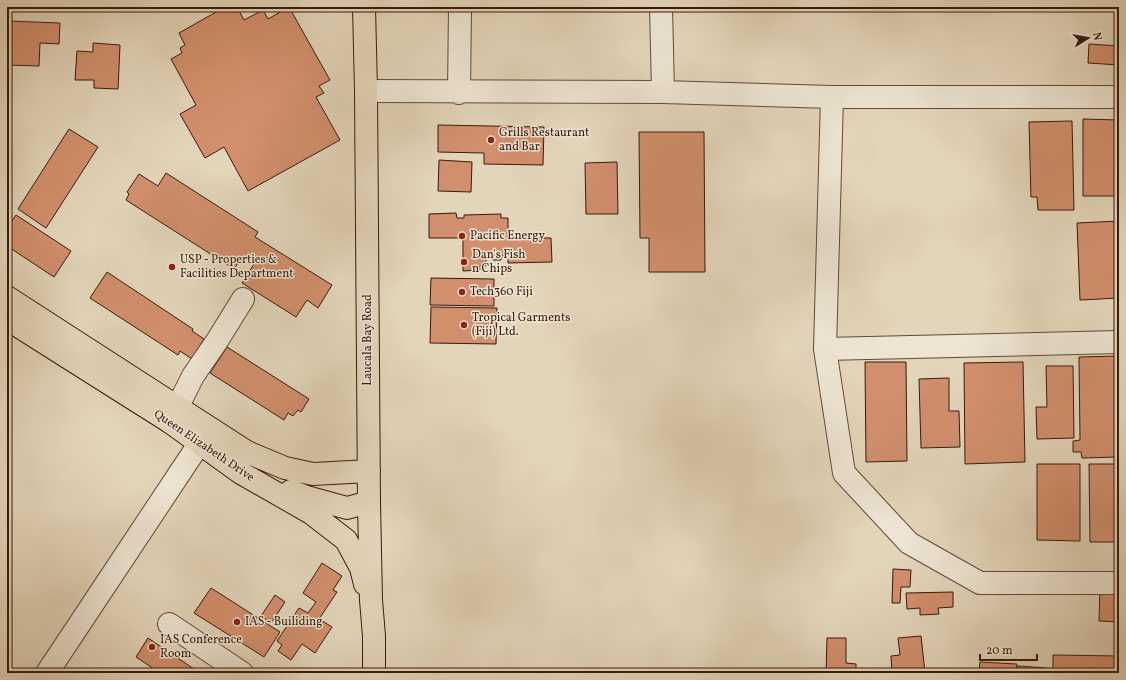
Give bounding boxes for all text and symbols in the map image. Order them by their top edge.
north arrow [1068,18,1108,58]
text: N [1088,31,1104,42]
place label: Grills Restaurant and Bar [499,125,589,155]
marker: Grills Restaurant and Bar [486,135,496,145]
place label: Pacific Energy [470,228,545,244]
marker: Pacific Energy [457,231,467,241]
place label: Dan's Fish n Chips [472,247,525,277]
place label: USP - Properties & Facilities Department [180,252,294,282]
marker: Dan's Fish n Chips [459,257,469,267]
marker: USP - Properties & Facilities Department [167,262,177,272]
place label: Tech360 Fiji [470,284,533,300]
marker: Tech360 Fiji [457,287,467,297]
street label: Laucala Bay Road [360,294,376,386]
place label: Tropical Garments (Fiji) Ltd. [472,310,570,340]
marker: Tropical Garments (Fiji) Ltd. [459,320,469,330]
street label: Queen Elizabeth Drive [151,406,258,486]
place label: IAS - Builiding [245,614,322,630]
marker: IAS - Builiding [232,617,242,627]
place label: IAS Conference Room [160,632,242,662]
scale bar [980,636,1037,662]
marker: IAS Conference Room [147,642,157,652]
text: 20 m [986,643,1013,659]

